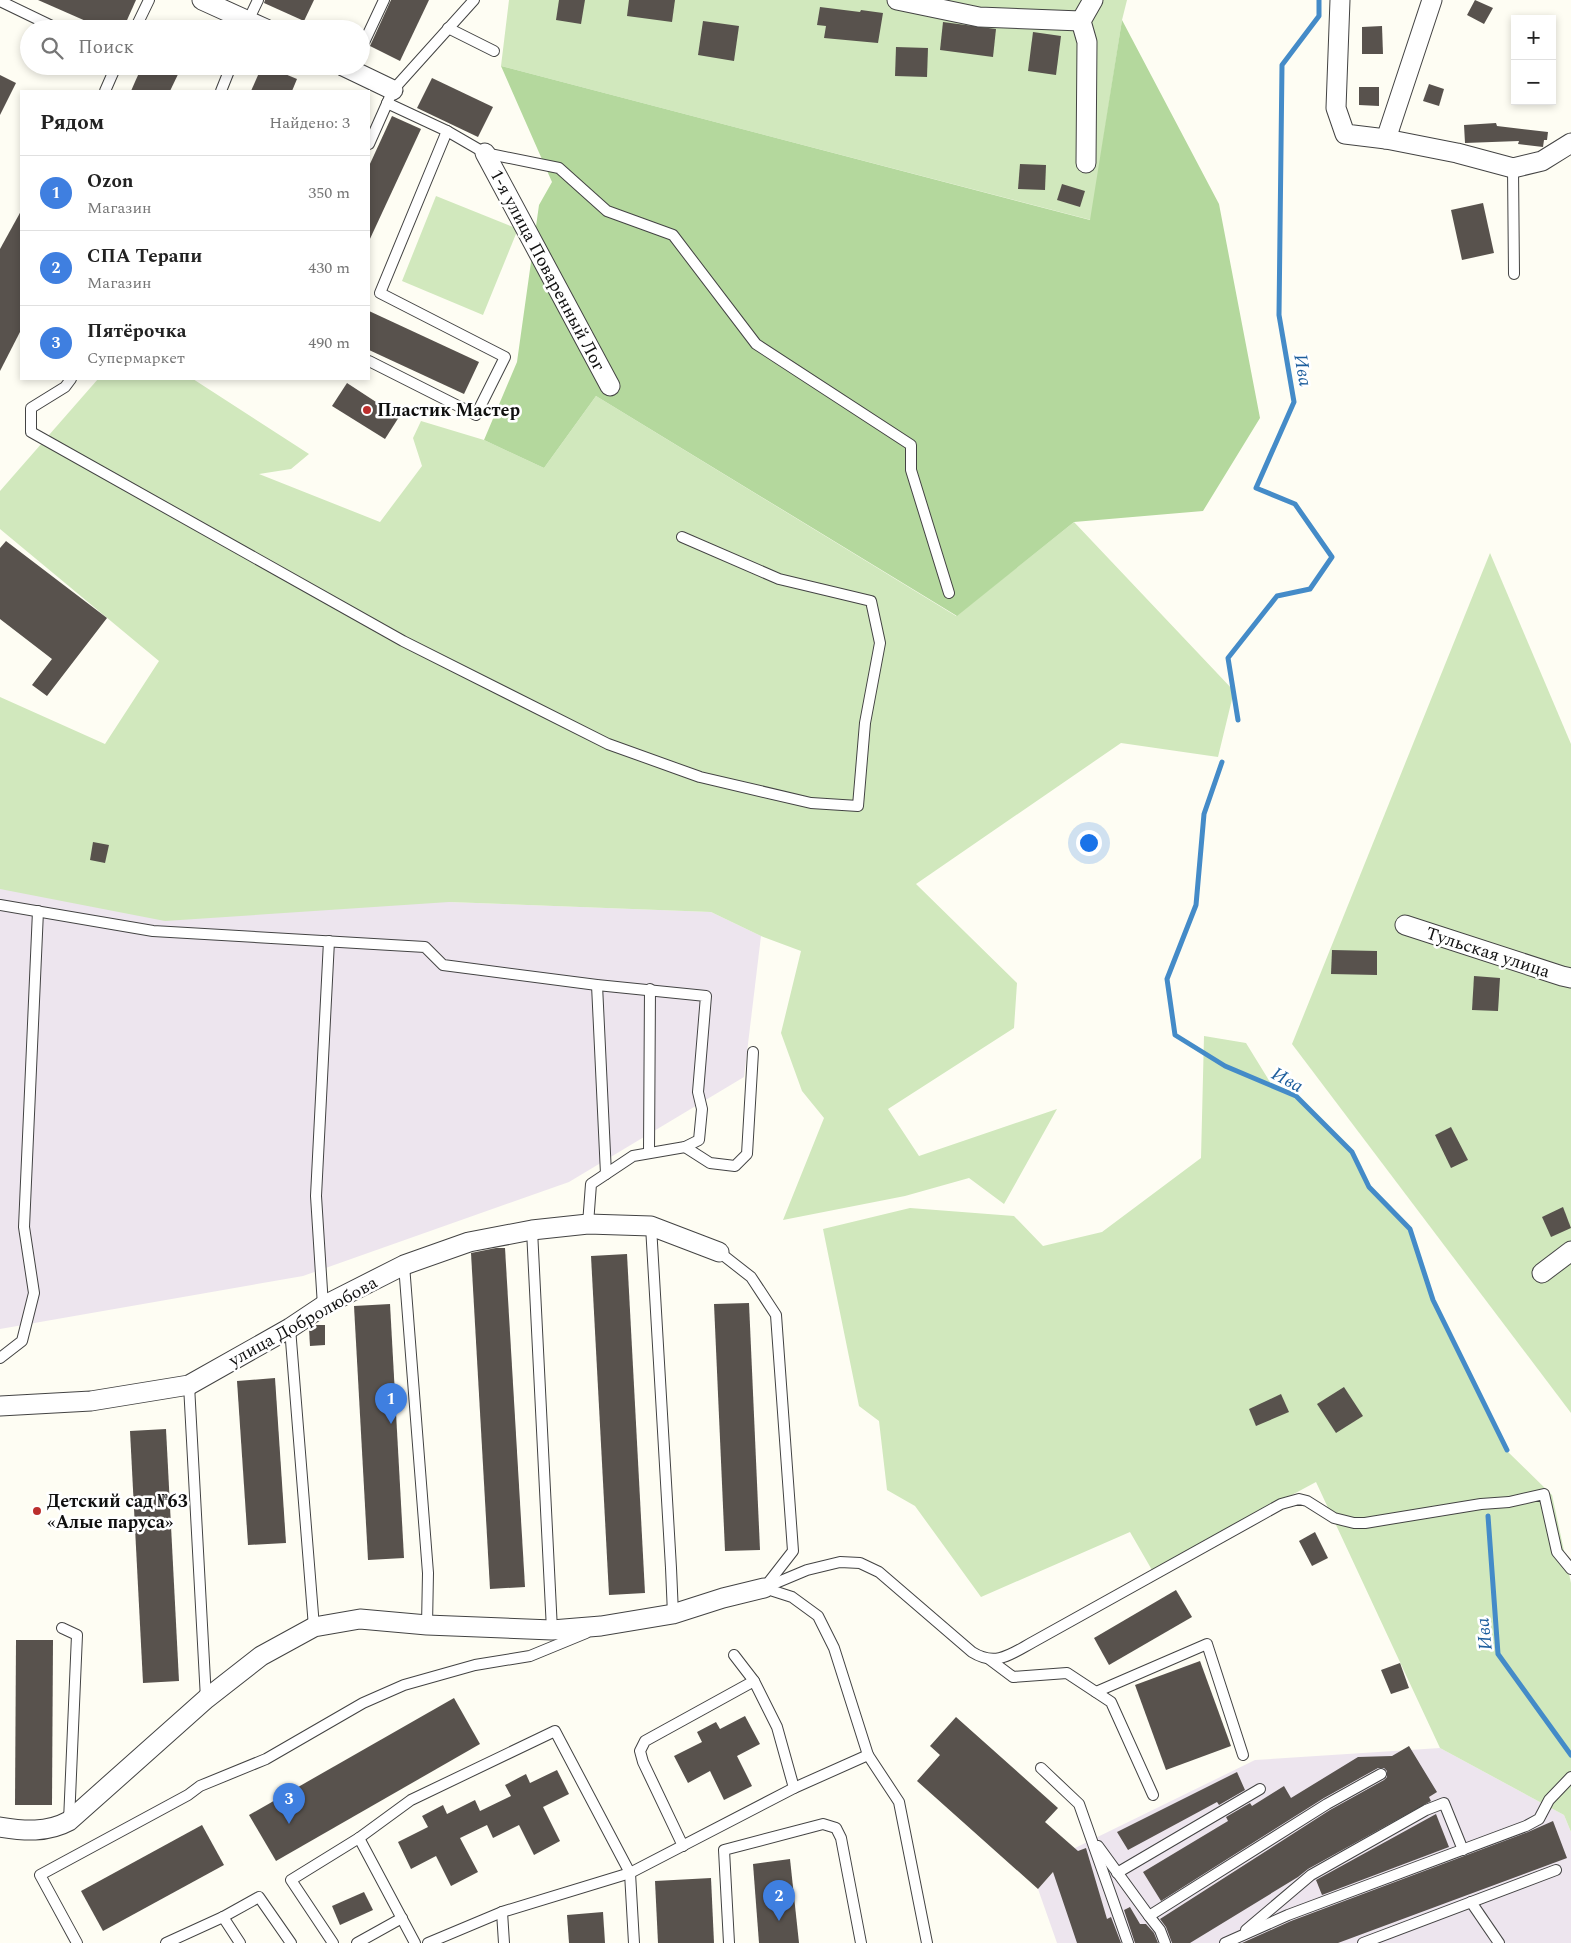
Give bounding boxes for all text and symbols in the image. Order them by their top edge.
map controls [1511,15,1556,105]
button: + [1511,15,1556,60]
search box [20,20,370,75]
text: Поиск [78,33,134,62]
icon: search [38,34,66,62]
button: − [1511,60,1556,105]
text: Рядом [40,107,104,139]
text: Найдено: 3 [269,111,350,135]
street label: 1-я улица Поваренный Лог [483,165,612,376]
text: Ozon [87,167,134,196]
text: 1 [52,181,60,205]
text: 350 m [308,181,350,205]
text: Магазин [87,196,151,220]
text: СПА Терапи [87,242,202,271]
text: 2 [52,256,60,280]
text: 430 m [308,256,350,280]
text: Магазин [87,271,151,295]
text: Пятёрочка [87,317,187,346]
text: 3 [52,331,60,355]
text: 490 m [308,331,350,355]
text: Супермаркет [87,346,185,370]
water label: Ива [1285,352,1320,389]
place label: Пластик Мастер [377,397,520,424]
marker: Пластик Мастер [361,404,373,416]
your location [1076,830,1102,856]
street label: Тульская улица [1422,920,1554,985]
water label: Ива [1266,1060,1309,1101]
street label: улица Добролюбова [223,1269,383,1374]
pin: 1 [375,1383,407,1424]
place label: Детский сад №63 «Алые паруса» [47,1488,188,1536]
marker: Детский сад №63 «Алые паруса» [31,1505,43,1517]
water label: Ива [1468,1616,1501,1652]
pin: 3 [273,1783,305,1824]
pin: 2 [763,1880,795,1921]

